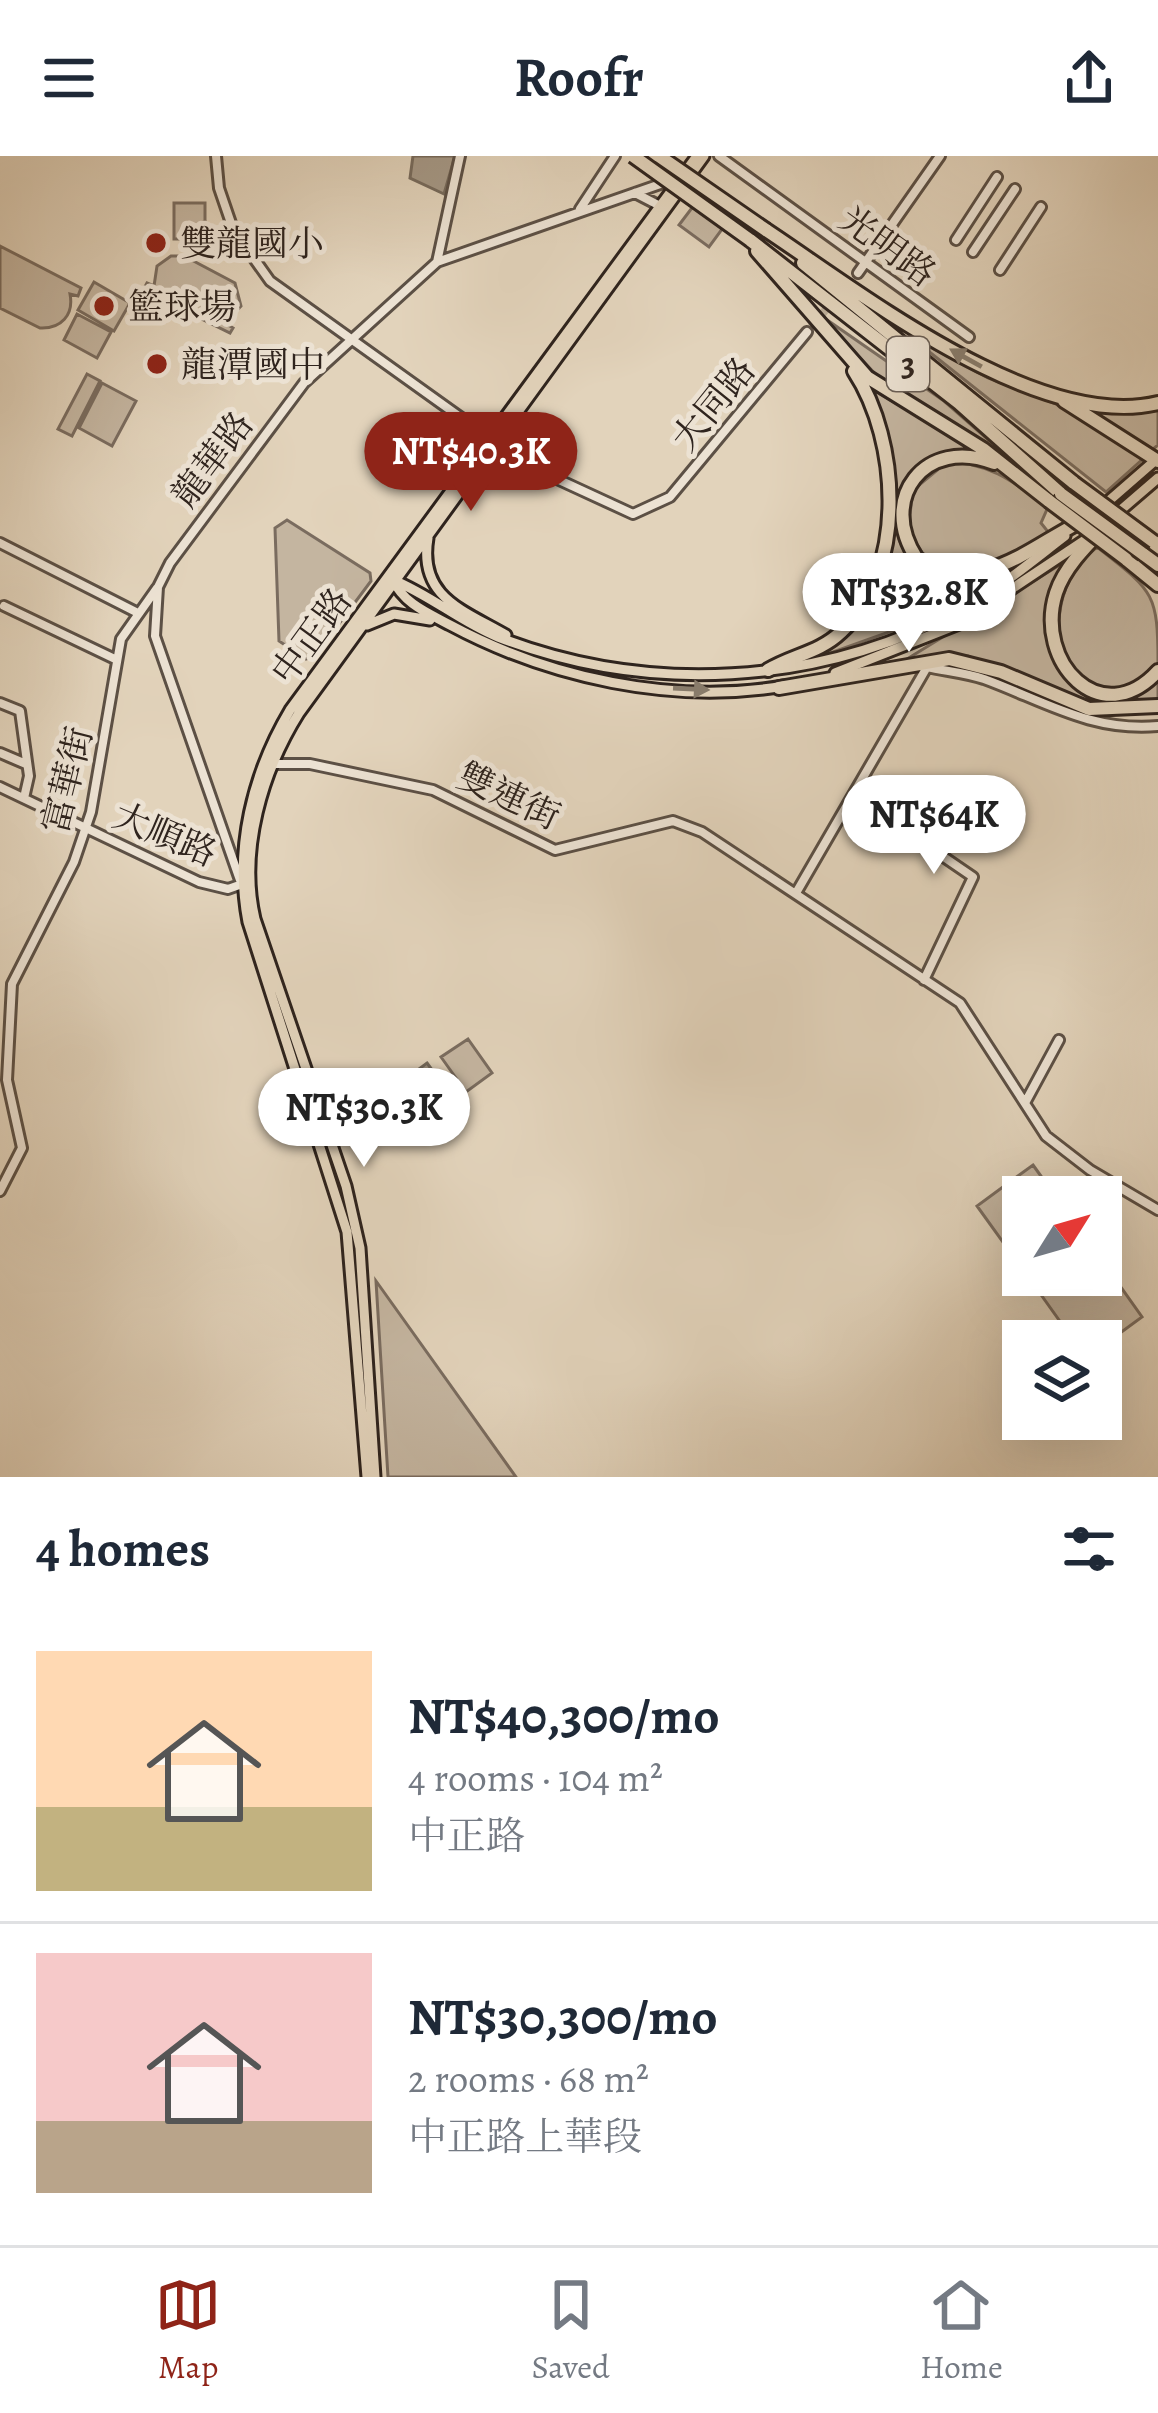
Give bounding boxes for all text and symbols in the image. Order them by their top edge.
text: Roofr [514,41,644,115]
icon: menu [36,45,102,111]
icon: share [1056,45,1122,111]
street label: 光明路 [830,194,946,298]
place label: 雙龍國小 [180,219,324,268]
marker: 雙龍國小 [143,230,169,256]
place label: 籃球場 [128,282,236,331]
marker: 籃球場 [91,293,117,319]
road number: 3 [887,337,929,391]
place label: 龍潭國中 [181,340,325,389]
street label: 大同路 [660,347,766,461]
one-way arrow [948,348,983,369]
marker: 龍潭國中 [144,351,170,377]
street label: 龍華路 [160,401,264,517]
pin: NT$40.3K [347,412,595,514]
text: NT$40.3K [391,424,551,477]
pin: NT$32.8K [785,553,1033,655]
text: NT$32.8K [830,565,988,618]
street label: 中正路 [259,578,363,694]
one-way arrow [673,680,711,699]
street label: 富華街 [30,722,104,838]
street label: 雙連街 [450,751,568,841]
pin: NT$64K [836,775,1032,877]
text: NT$64K [869,787,999,840]
street label: 大順路 [106,790,224,878]
pin: NT$30.3K [240,1068,488,1170]
text: NT$30.3K [285,1080,443,1133]
north arrow [1002,1176,1122,1296]
map controls [1002,1176,1122,1440]
button: layers [1002,1320,1122,1440]
text: 4 homes [36,1514,210,1584]
icon: filters [1056,1516,1122,1582]
text: NT$40,300/mo [408,1681,720,1751]
icon: home [132,1699,276,1843]
text: 4 rooms · 104 m² [408,1751,663,1804]
text: 中正路 [408,1809,525,1862]
text: NT$30,300/mo [408,1982,718,2052]
icon: home [132,2001,276,2145]
text: 2 rooms · 68 m² [408,2052,649,2105]
text: 中正路上華段 [408,2110,642,2163]
tab: Map [155,2272,221,2389]
tab: Saved [531,2272,610,2389]
tab: Home [920,2272,1003,2389]

